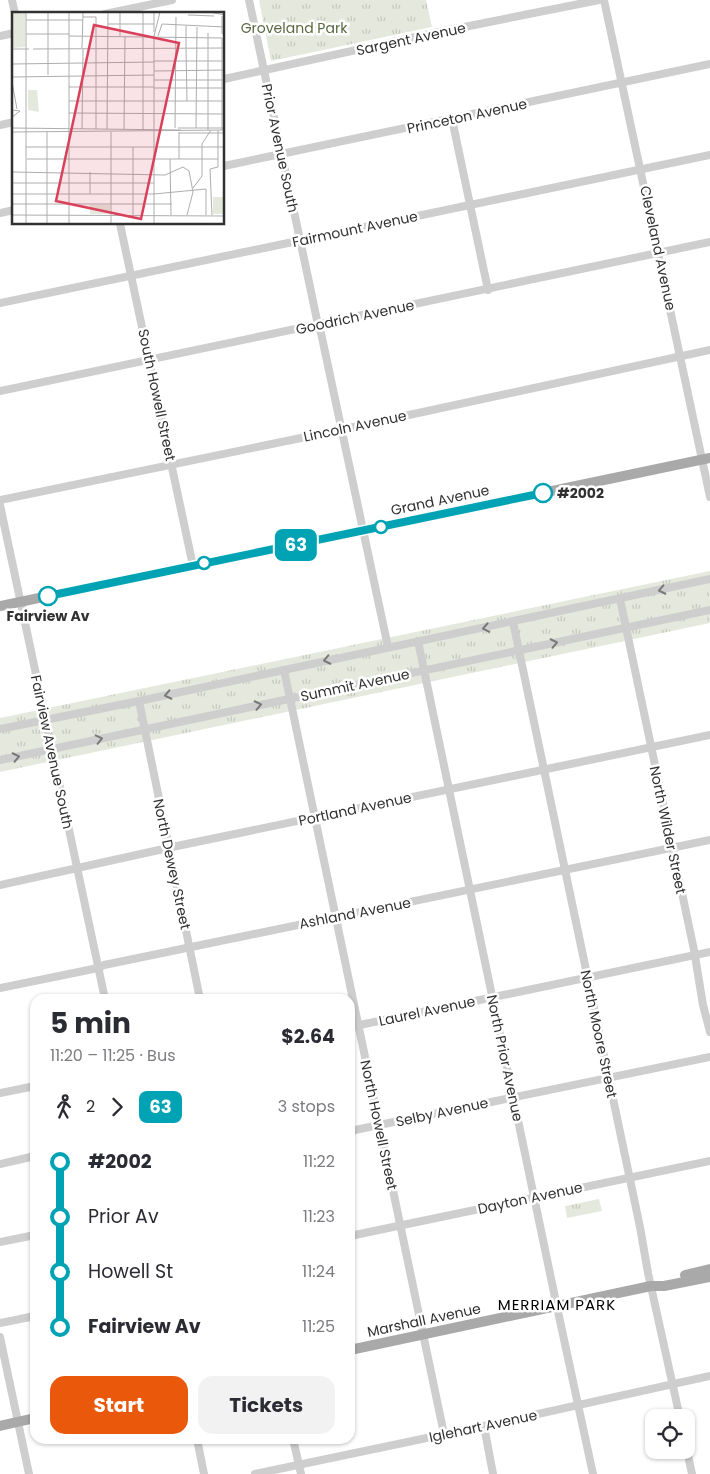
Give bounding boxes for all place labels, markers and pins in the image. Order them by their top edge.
marker: #2002 [533,483,553,503]
place label: #2002 [557,483,604,503]
unlabelled marker [374,520,388,534]
unlabelled marker [197,556,211,570]
marker: Fairview Av [38,586,58,606]
place label: Fairview Av [7,606,90,626]

